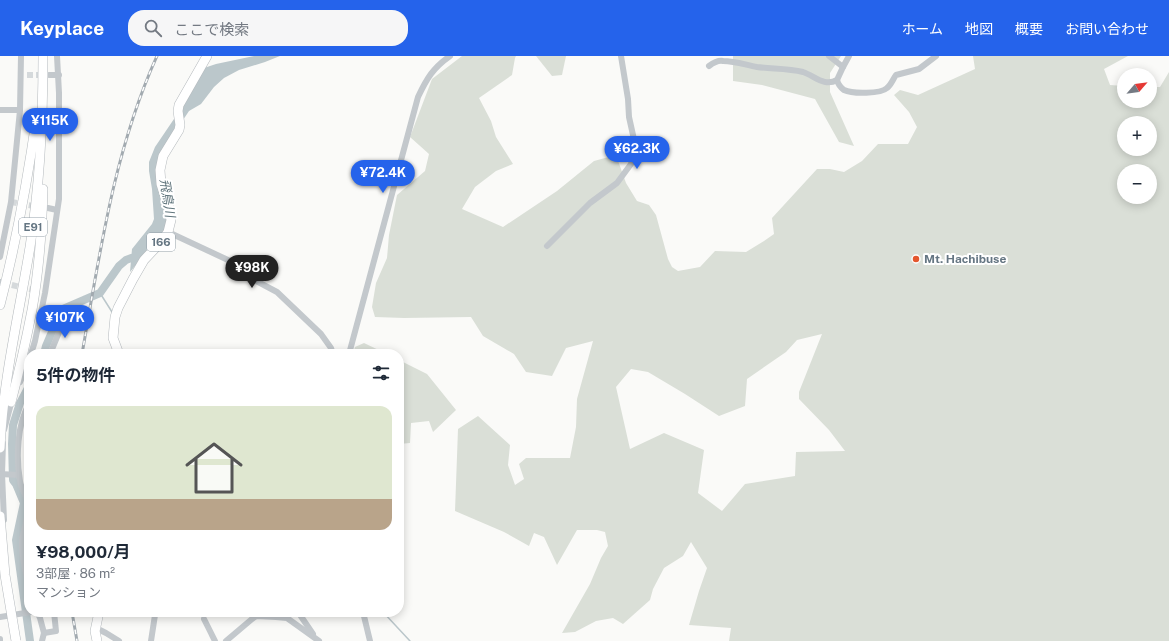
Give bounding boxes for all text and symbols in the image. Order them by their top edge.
search box [128,10,408,46]
text: Keyplace [20,17,104,39]
icon: search [142,17,164,39]
text: ここで検索 [174,21,249,38]
text: ホーム [901,21,943,37]
text: 地図 [965,21,993,37]
text: 概要 [1015,21,1043,37]
text: お問い合わせ [1065,21,1149,37]
north arrow [1117,68,1157,108]
map controls [1117,68,1157,204]
pin: ¥115K [22,108,78,142]
text: ¥115K [31,113,69,128]
button: + [1117,116,1157,156]
pin: ¥62.3K [604,136,670,170]
text: ¥62.3K [614,141,660,156]
pin: ¥72.4K [350,160,416,194]
button: − [1117,164,1157,204]
text: ¥72.4K [360,165,406,180]
water label: 飛鳥川 [157,178,178,220]
road number: E91 [19,218,47,236]
road number: 166 [147,233,175,251]
place label: Mt. Hachibuse [924,252,1006,266]
marker: Mt. Hachibuse [911,254,921,264]
pin: ¥98K [228,255,276,289]
text: ¥98K [234,260,270,275]
pin: ¥107K [37,305,93,339]
text: ¥107K [45,310,85,325]
icon: filters [370,362,392,384]
text: 5件の物件 [36,365,115,385]
icon: home [178,432,250,504]
text: ¥98,000/月 [36,542,131,562]
text: 3部屋 · 86 m² [36,566,115,581]
text: マンション [36,585,101,600]

